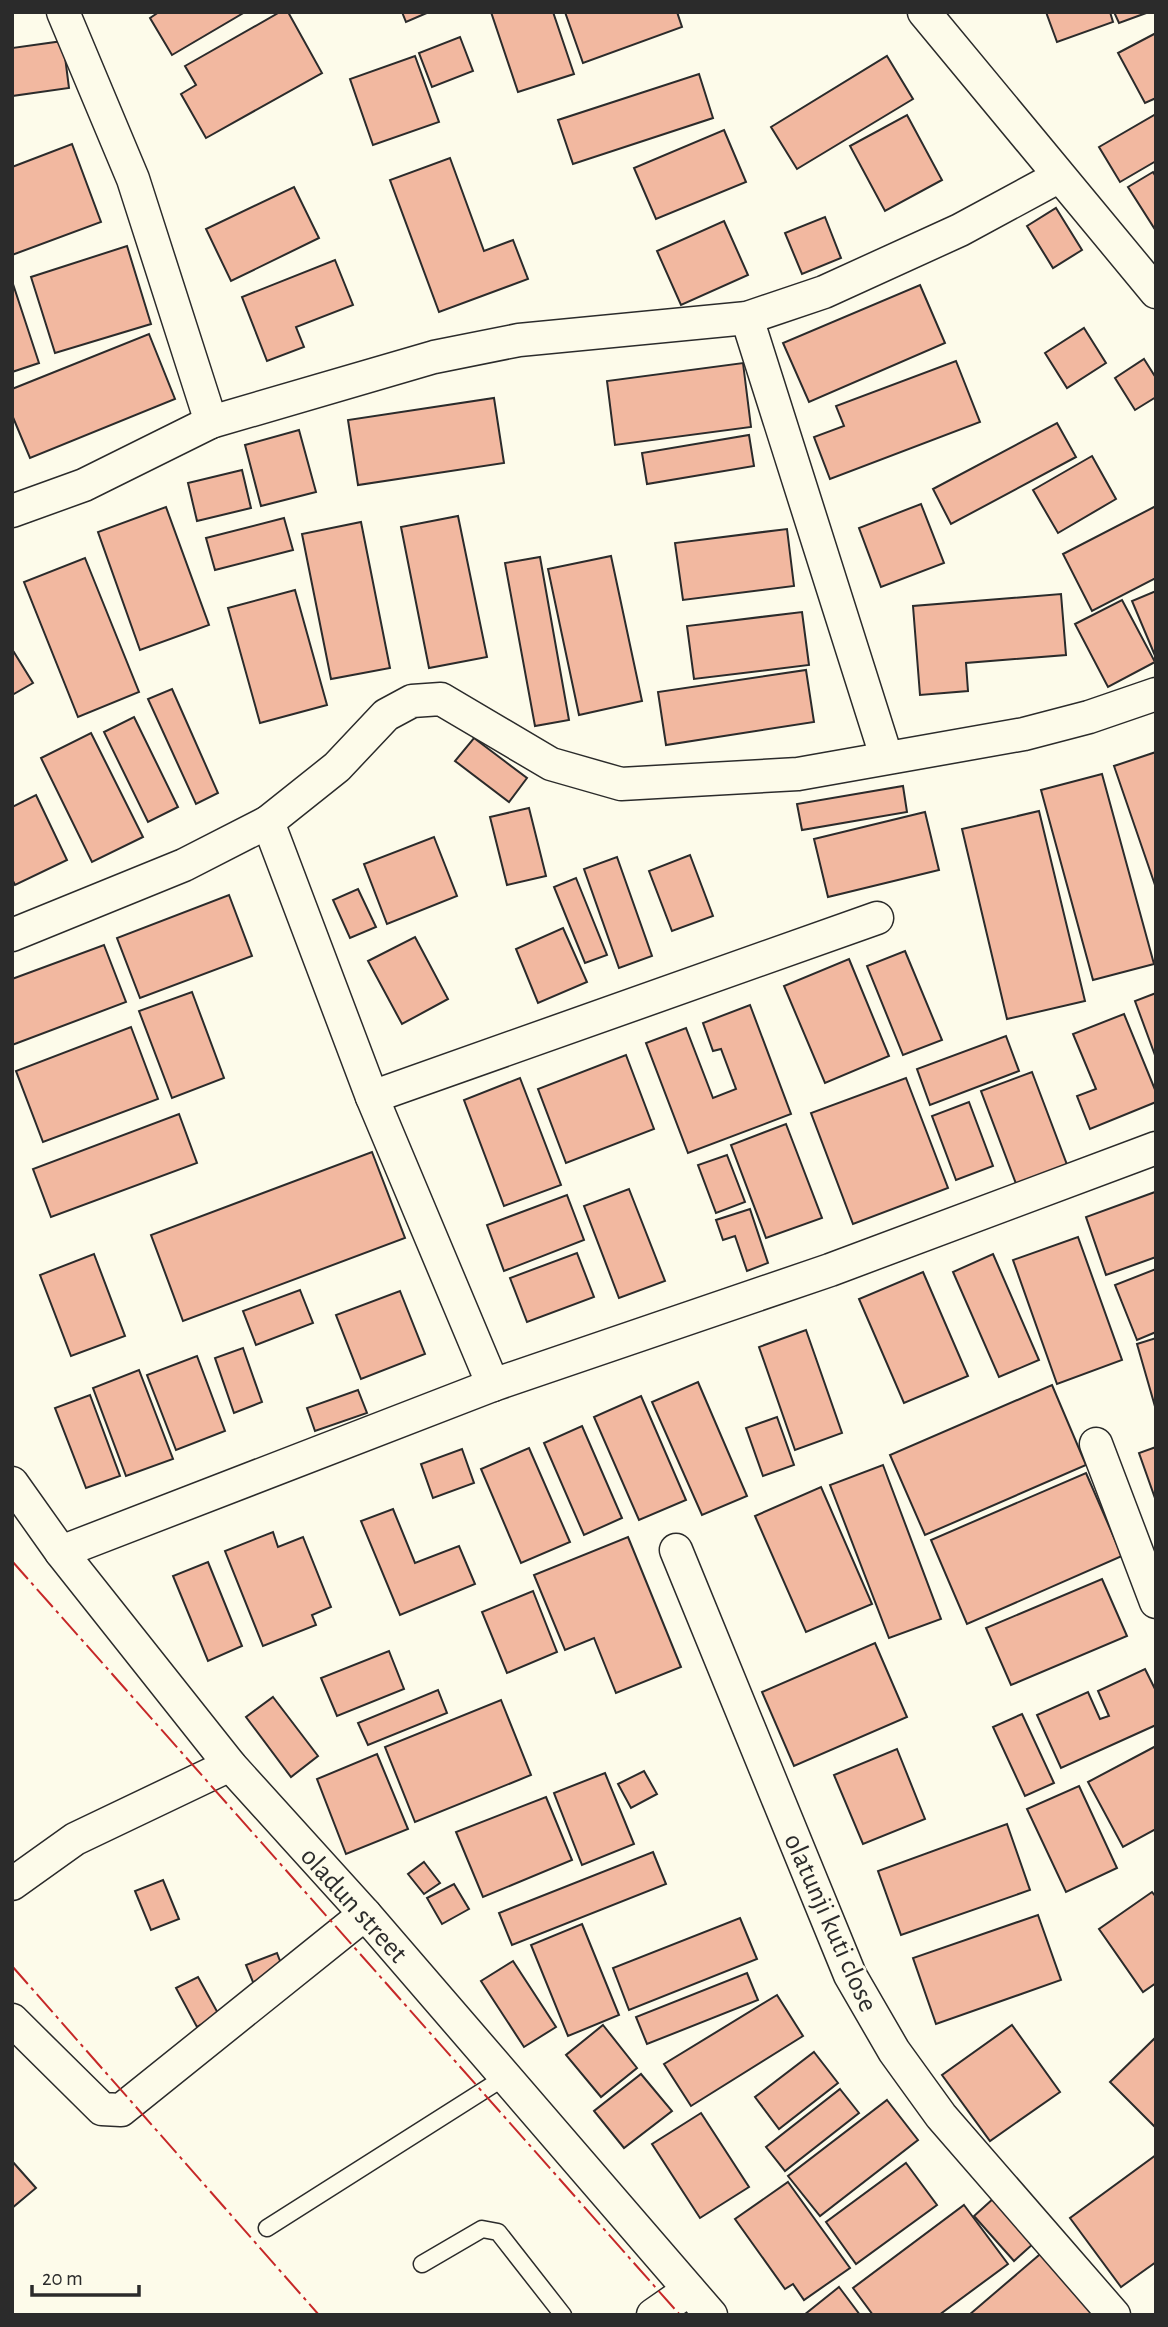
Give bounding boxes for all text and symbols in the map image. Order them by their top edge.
street label: olatunji kuti close [778,1829,882,2016]
street label: oladun street [295,1842,412,1968]
scale bar [32,2254,138,2298]
text: 20 m [42,2268,83,2289]

